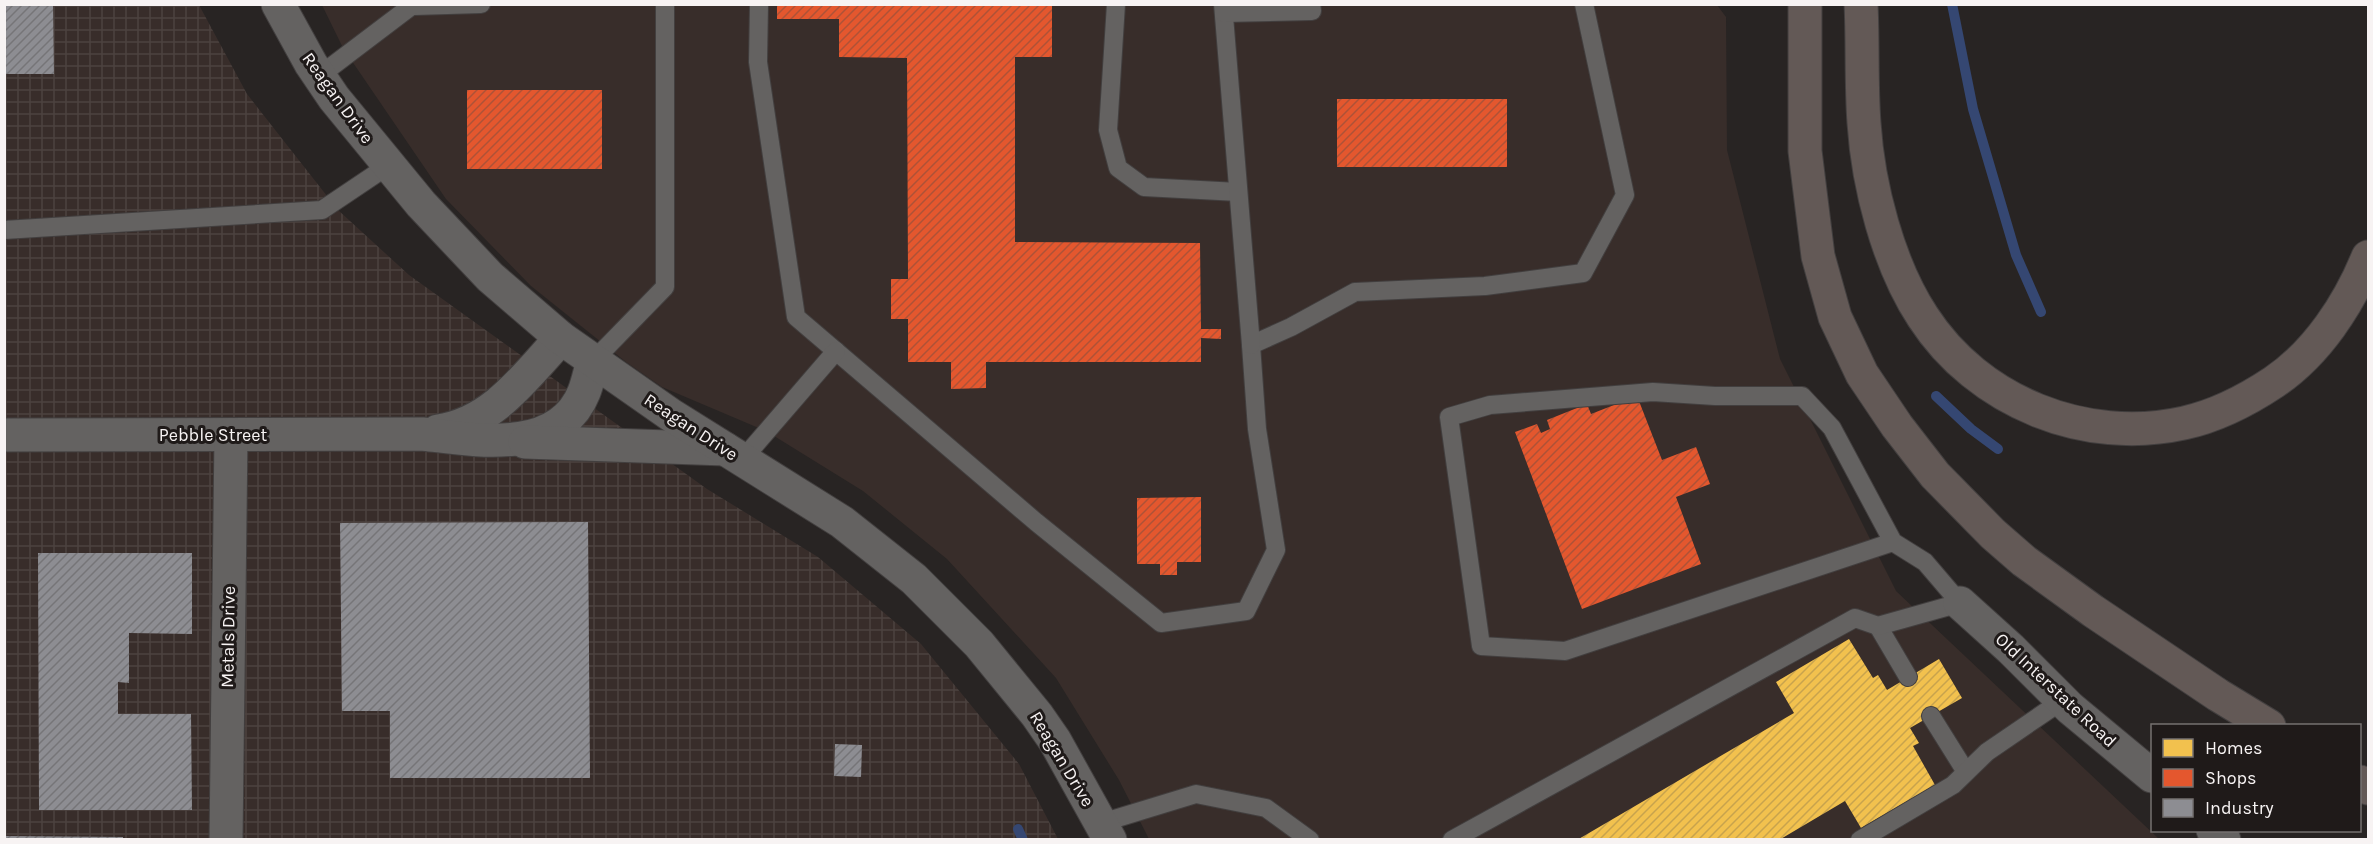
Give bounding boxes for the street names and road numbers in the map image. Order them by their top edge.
street label: Reagan Drive [298,48,378,148]
street label: Reagan Drive [640,389,742,465]
street label: Pebble Street [159,424,267,446]
street label: Metals Drive [216,586,240,688]
street label: Old Interstate Road [1991,628,2121,752]
street label: Reagan Drive [1025,707,1099,811]

